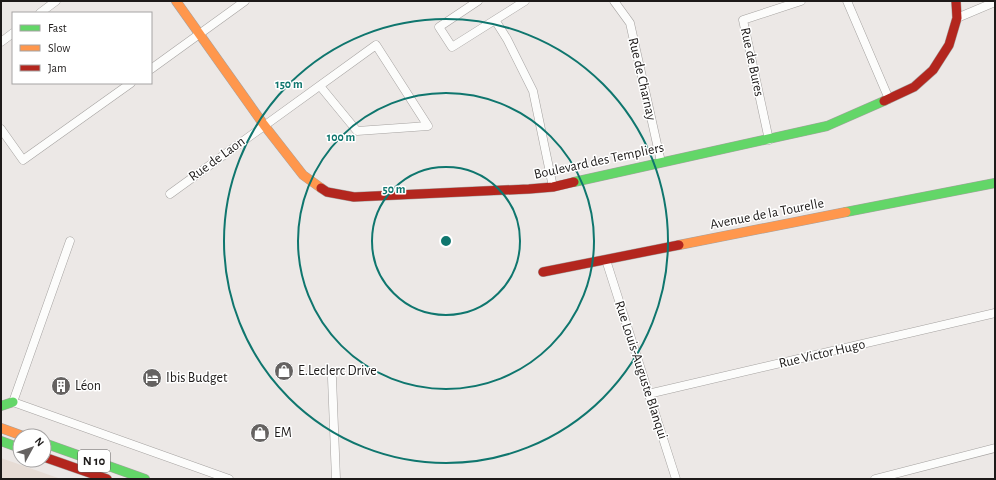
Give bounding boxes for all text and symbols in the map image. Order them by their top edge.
legend [12,12,152,84]
text: Fast [48,22,67,34]
street label: Rue de Bures [738,26,766,98]
street label: Rue de Charnay [626,36,658,122]
text: Slow [48,42,70,54]
text: Jam [48,62,67,74]
text: 150 m [275,78,303,90]
text: 100 m [327,131,355,143]
street label: Rue de Laon [186,134,248,184]
street label: Boulevard des Templiers [533,140,665,182]
text: 50 m [383,183,406,195]
street label: Avenue de la Tourelle [709,196,825,232]
centre of rings [439,234,453,248]
street label: Rue Louis-Auguste Blanqui [612,299,670,441]
street label: Rue Victor Hugo [777,337,867,371]
shop icon: E.Leclerc Drive [273,360,295,382]
place label: E.Leclerc Drive [298,364,377,378]
hotel icon: Ibis Budget [141,367,163,389]
place label: Ibis Budget [166,371,228,385]
building icon: Léon [50,375,72,397]
place label: Léon [75,379,101,393]
shop icon: EM [249,422,271,444]
place label: EM [274,426,292,440]
north arrow [12,428,52,468]
text: N [33,435,46,448]
road number: N 10 [78,450,110,472]

